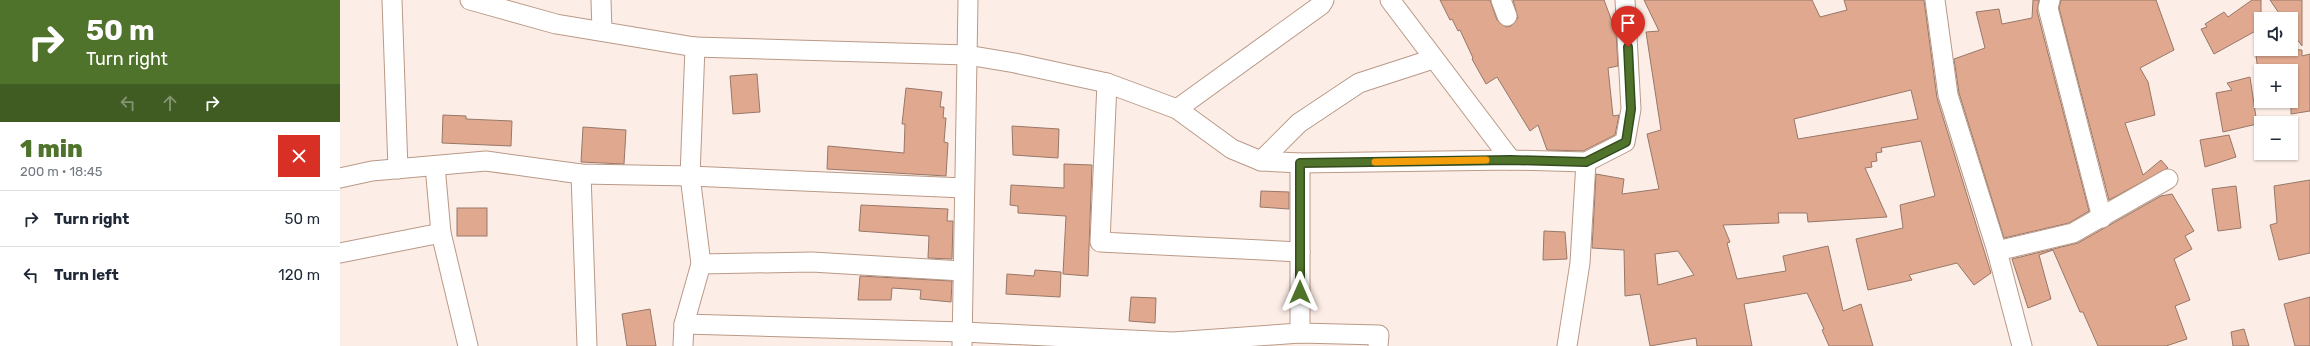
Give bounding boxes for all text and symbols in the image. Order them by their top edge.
pin [1611,6,1645,47]
icon: arrive [1617,12,1639,34]
map controls [2254,12,2298,160]
button: sound [2254,12,2298,56]
text: 50 m [86,14,155,47]
icon: right [20,16,72,68]
text: Turn right [86,48,168,70]
button: + [2254,64,2298,108]
icon: left [117,92,139,114]
icon: ahead [159,92,181,114]
icon: right [201,92,223,114]
button: − [2254,116,2298,160]
text: 1 min [20,135,83,163]
button: close [278,135,320,177]
text: 200 m · 18:45 [20,164,103,179]
icon: right [20,208,42,230]
text: Turn right [54,210,129,228]
text: 50 m [285,210,320,228]
icon: left [20,264,42,286]
text: Turn left [54,266,119,284]
text: 120 m [278,266,320,284]
position arrow [1279,271,1321,313]

